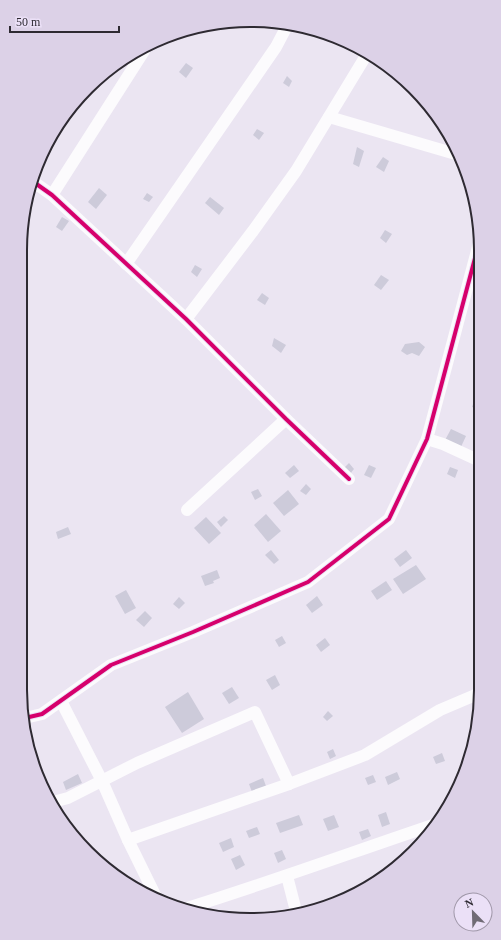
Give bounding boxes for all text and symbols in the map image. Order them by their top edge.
scale bar [10,8,119,34]
text: 50 m [16,15,41,29]
north arrow [453,892,493,932]
text: N [463,896,475,910]

